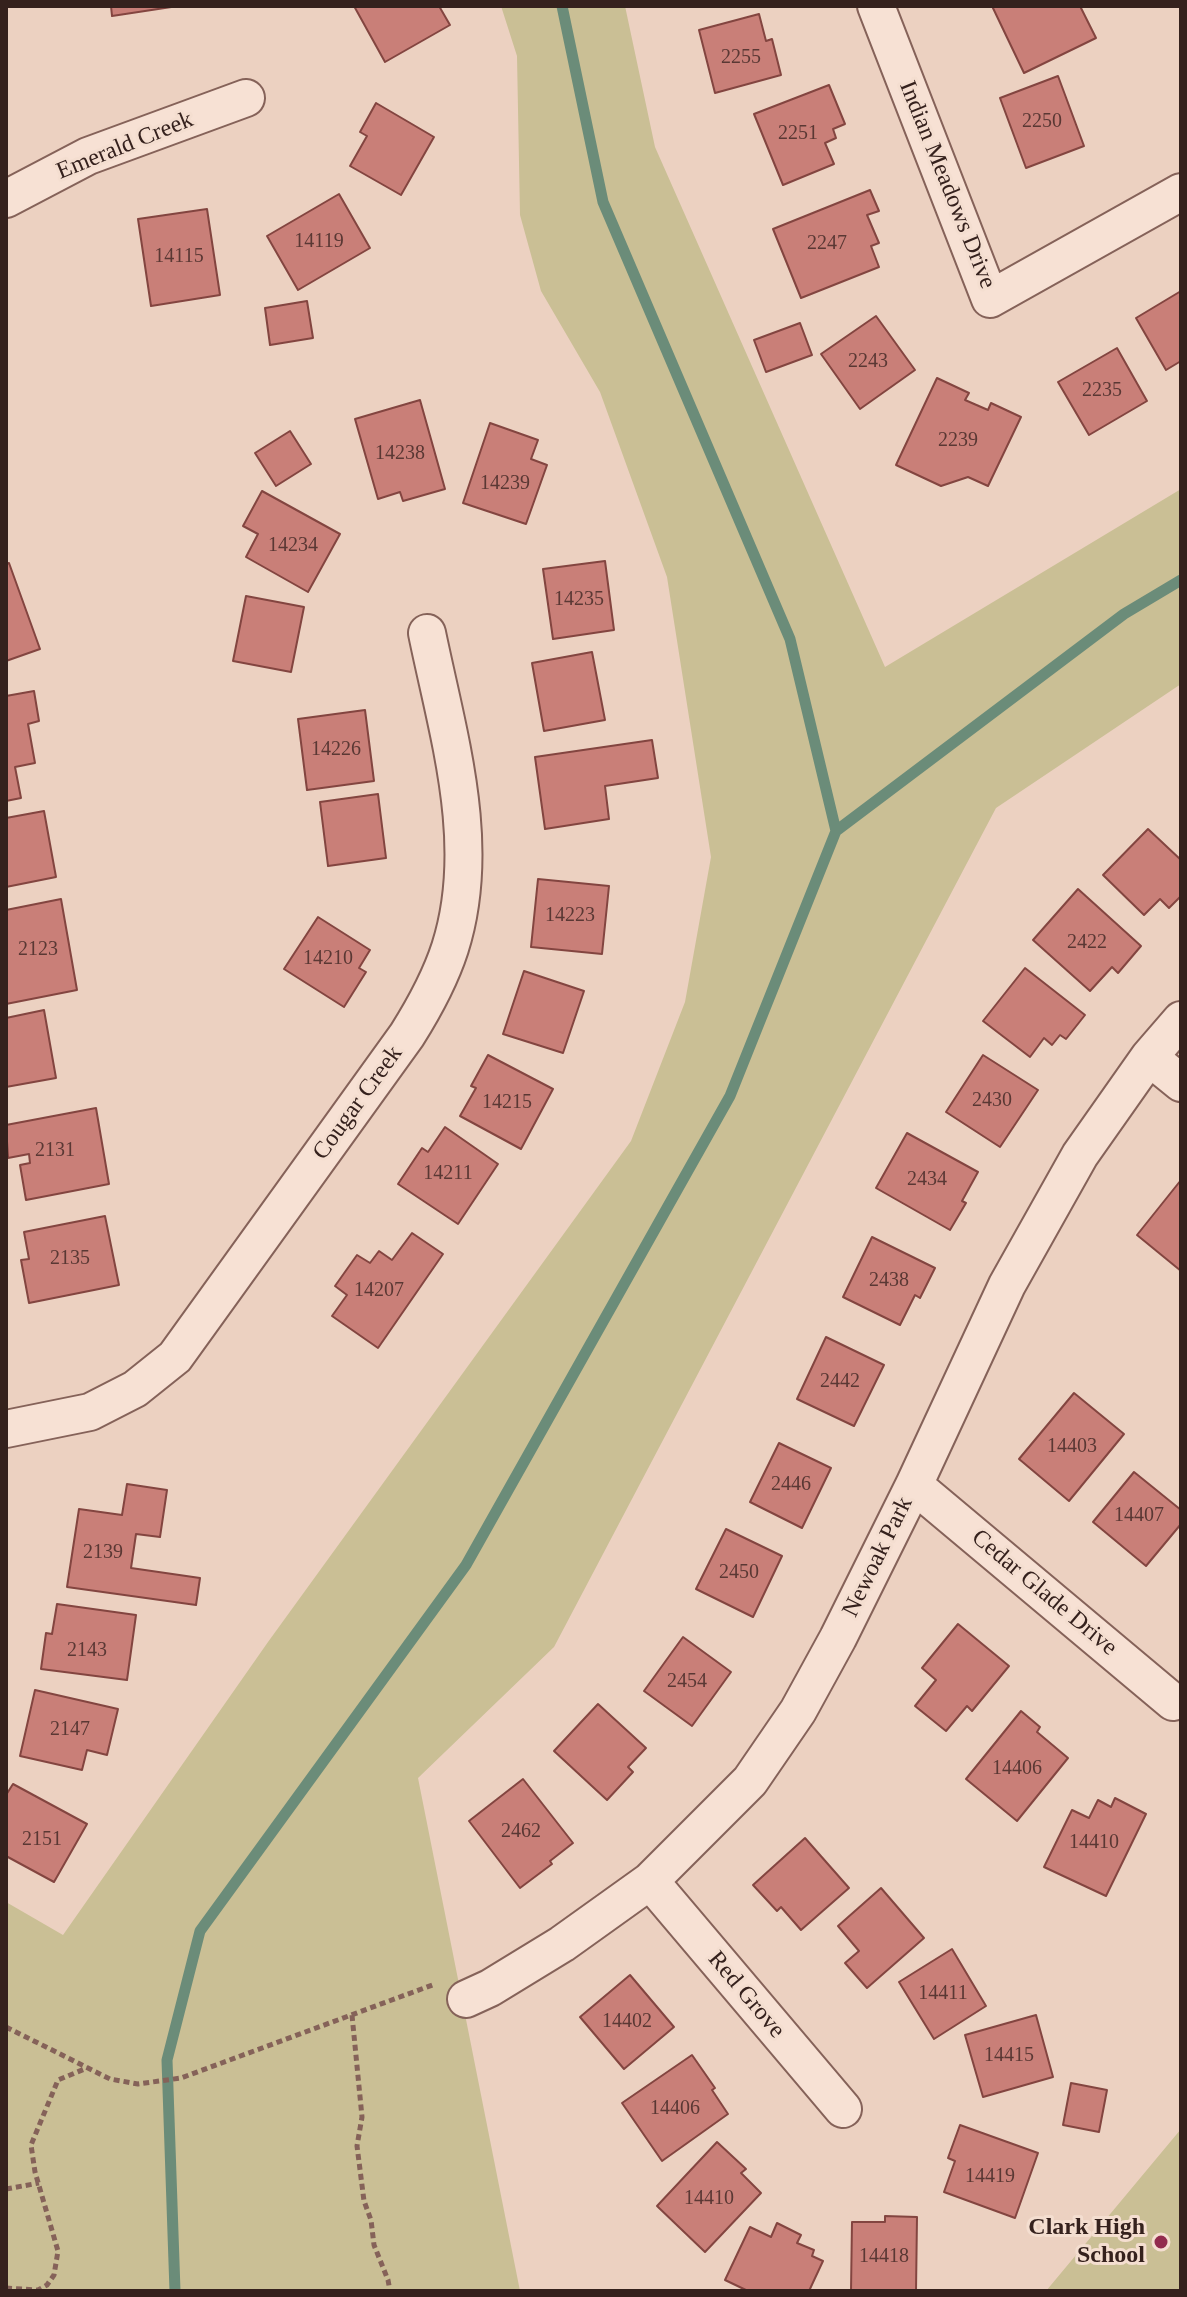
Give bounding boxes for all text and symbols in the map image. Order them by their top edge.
house number: 2255 [721,46,761,70]
street label: Indian Meadows Drive [892,77,1002,293]
street label: Emerald Creek [53,106,197,186]
house number: 2250 [1022,110,1062,134]
house number: 2251 [778,122,818,146]
house number: 14119 [294,230,344,254]
house number: 2247 [807,232,847,256]
house number: 14115 [154,245,204,269]
house number: 2243 [848,350,888,374]
house number: 2235 [1082,379,1122,403]
house number: 2239 [938,429,978,453]
house number: 14238 [375,442,425,466]
house number: 14239 [480,472,530,496]
house number: 14234 [268,534,318,558]
house number: 14235 [554,588,604,612]
house number: 14226 [311,738,361,762]
house number: 14223 [545,904,595,928]
house number: 2422 [1067,931,1107,955]
house number: 2123 [18,938,58,962]
house number: 14210 [303,947,353,971]
street label: Cougar Creek [307,1040,409,1166]
house number: 2430 [972,1089,1012,1113]
house number: 14215 [482,1091,532,1115]
house number: 2131 [35,1139,75,1163]
house number: 14211 [423,1162,473,1186]
house number: 2434 [907,1168,947,1192]
house number: 2135 [50,1247,90,1271]
house number: 2438 [869,1269,909,1293]
house number: 14207 [354,1279,404,1303]
house number: 2442 [820,1370,860,1394]
house number: 14403 [1047,1435,1097,1459]
house number: 2446 [771,1473,811,1497]
street label: Newoak Park [837,1492,919,1622]
house number: 14407 [1114,1504,1164,1528]
street label: Cedar Glade Drive [965,1524,1123,1662]
house number: 2139 [83,1541,123,1565]
house number: 2450 [719,1561,759,1585]
house number: 2143 [67,1639,107,1663]
house number: 2454 [667,1670,707,1694]
house number: 2147 [50,1718,90,1742]
house number: 14406 [992,1757,1042,1781]
house number: 2462 [501,1820,541,1844]
house number: 2151 [22,1828,62,1852]
house number: 14410 [1069,1831,1119,1855]
street label: Red Grove [701,1946,791,2044]
house number: 14411 [918,1982,968,2006]
house number: 14402 [602,2010,652,2034]
house number: 14415 [984,2044,1034,2068]
house number: 14406 [650,2097,700,2121]
house number: 14419 [965,2165,1015,2189]
house number: 14410 [684,2187,734,2211]
place label: Clark High School [1028,2214,1145,2270]
marker: Clark High School [1152,2233,1170,2251]
house number: 14418 [859,2245,909,2269]

